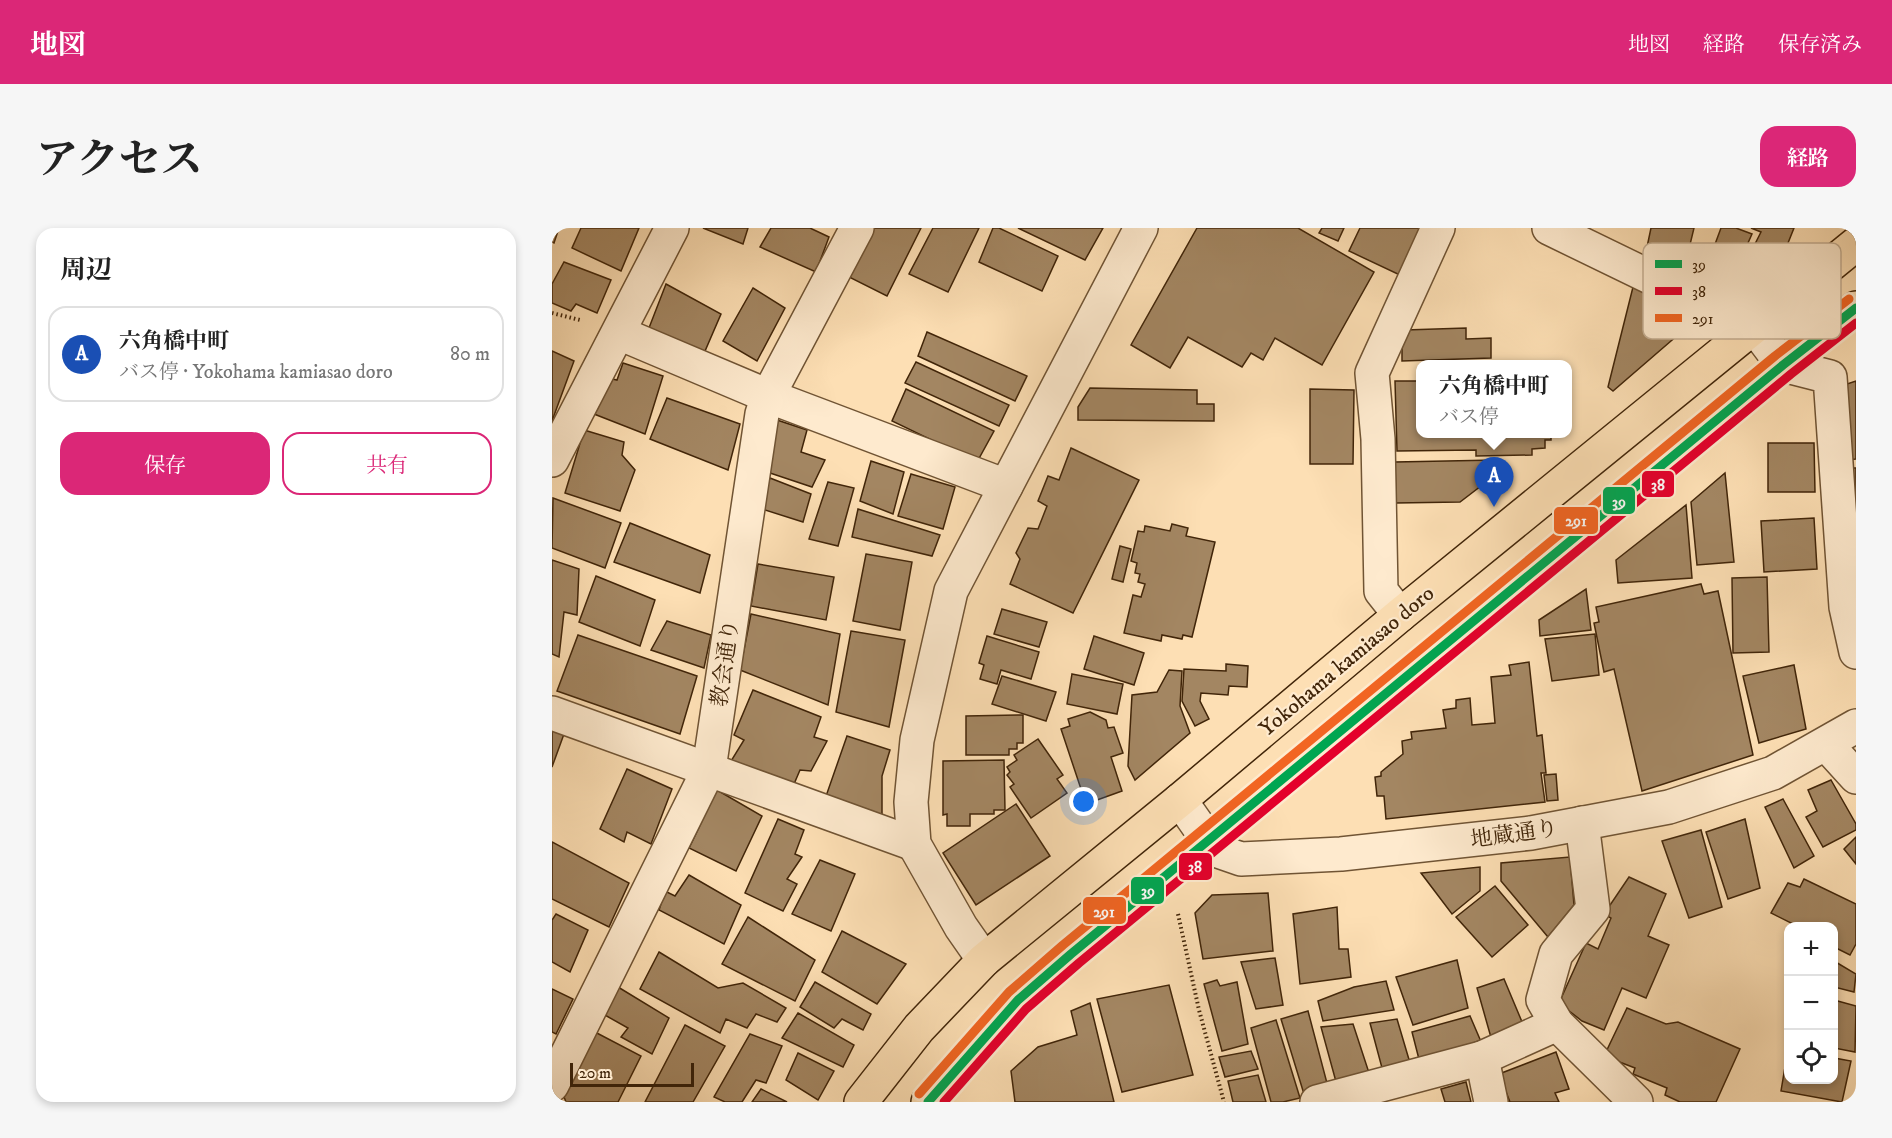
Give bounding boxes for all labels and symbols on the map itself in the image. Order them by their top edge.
legend [1643,243,1841,339]
text: 39 [1692,255,1706,275]
text: 38 [1692,282,1706,302]
text: 291 [1692,309,1714,329]
pin: A [1474,458,1514,507]
line badge: 38 [1641,470,1675,498]
text: 38 [1651,475,1665,495]
line badge: 39 [1602,486,1636,515]
text: 39 [1612,492,1626,512]
line badge: 291 [1553,506,1599,535]
text: 291 [1565,511,1587,531]
street label: Yokohama kamiasao doro [1254,580,1440,742]
street label: 教会通り [706,618,745,709]
your location [1069,787,1098,816]
street label: 地蔵通り [1469,815,1560,854]
line badge: 38 [1178,852,1213,881]
text: 38 [1188,857,1202,877]
line badge: 39 [1130,876,1165,905]
text: 39 [1141,881,1155,901]
line badge: 291 [1082,896,1127,925]
text: 291 [1093,902,1115,922]
scale bar [570,1060,694,1088]

